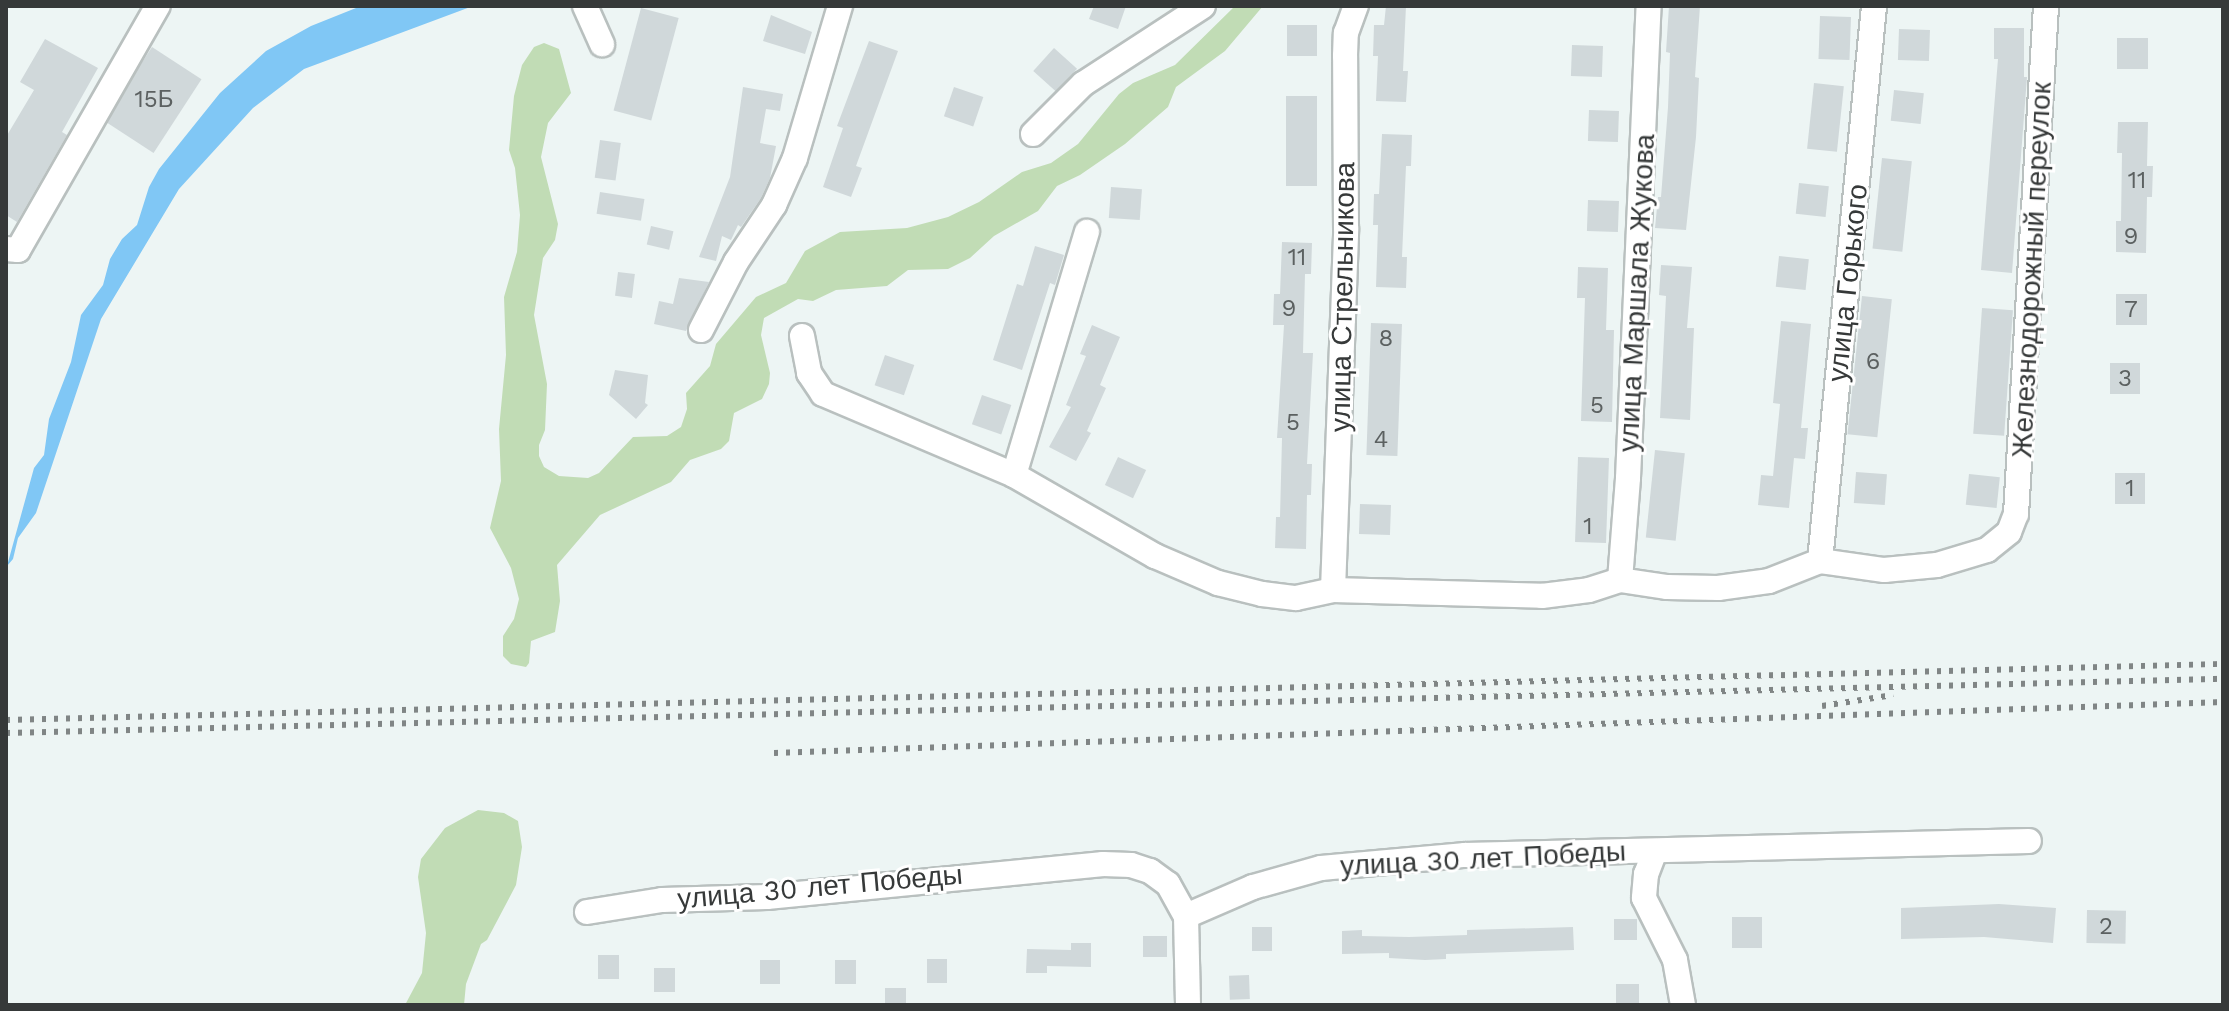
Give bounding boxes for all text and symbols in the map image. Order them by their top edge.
street label: Железнодорожный переулок [2005,81,2059,459]
house number: 15Б [134,86,174,114]
street label: улица Маршала Жукова [1612,133,1662,453]
street label: улица Стрельникова [1324,162,1362,432]
house number: 11 [2128,167,2146,195]
street label: улица Горького [1821,182,1875,384]
house number: 9 [2124,223,2138,251]
house number: 11 [1288,244,1306,272]
house number: 9 [1282,295,1296,323]
house number: 7 [2124,296,2138,324]
house number: 8 [1379,325,1393,353]
house number: 6 [1866,348,1880,376]
house number: 3 [2118,365,2132,393]
house number: 5 [1590,392,1604,420]
house number: 5 [1286,409,1300,437]
house number: 4 [1374,426,1388,454]
house number: 1 [2125,475,2135,503]
house number: 1 [1583,513,1593,541]
street label: улица 30 лет Победы [1339,835,1627,883]
street label: улица 30 лет Победы [676,858,964,916]
house number: 2 [2099,913,2113,941]

